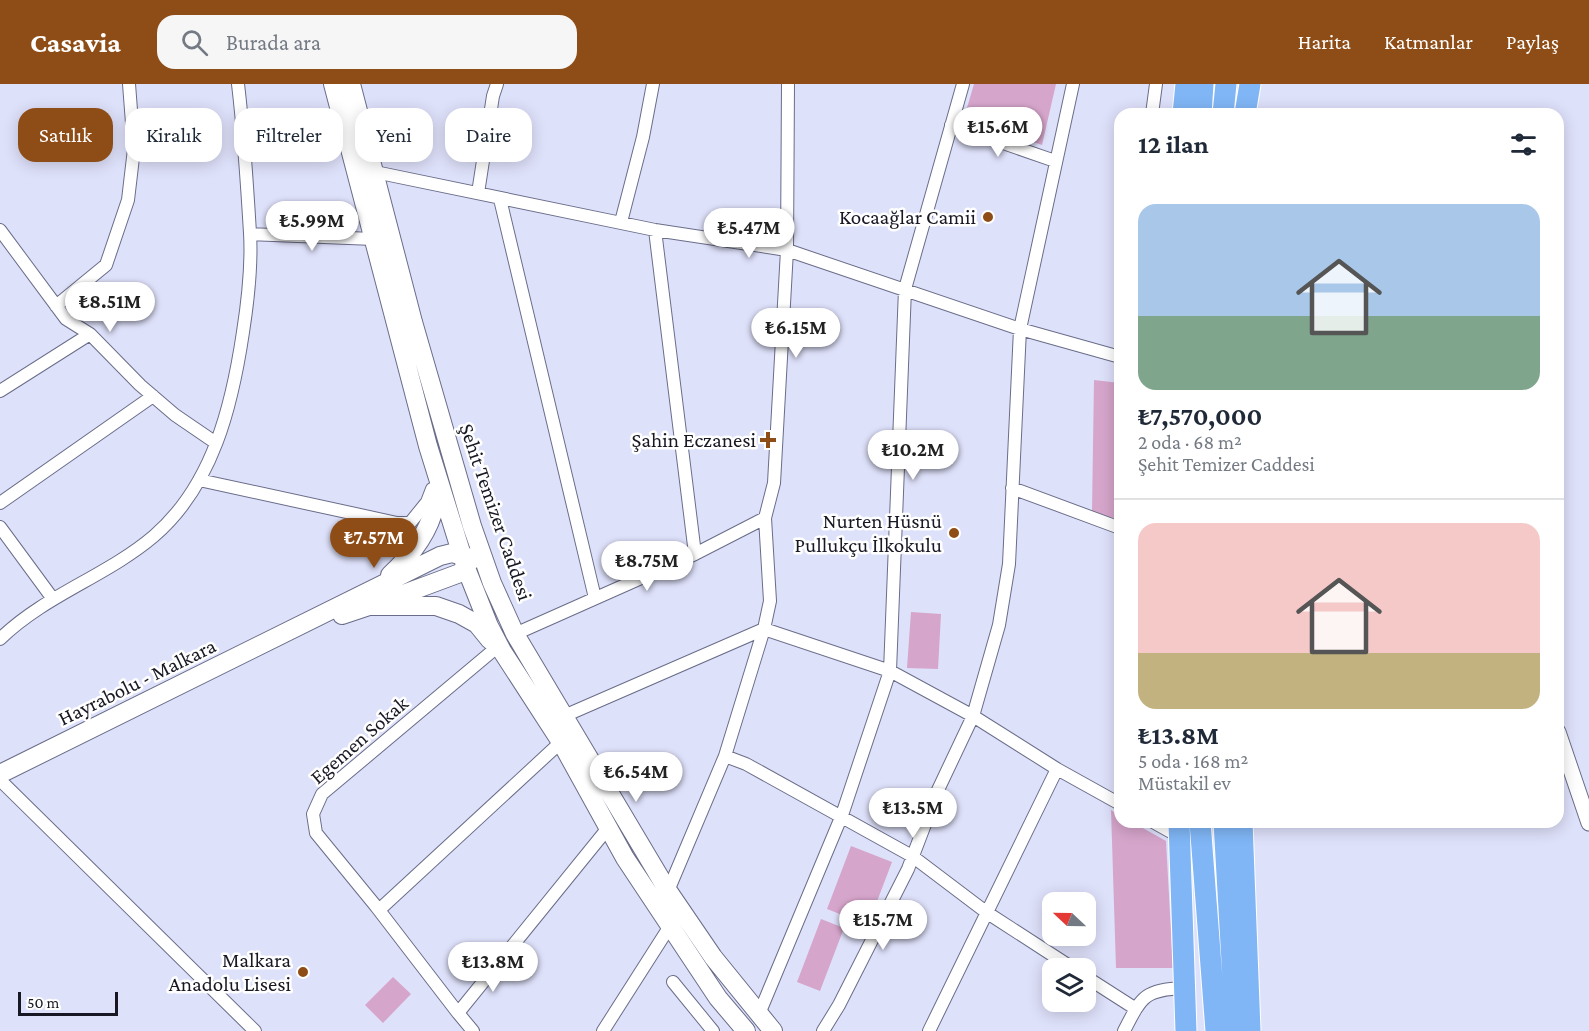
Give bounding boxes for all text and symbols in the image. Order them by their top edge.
search box [157,15,577,69]
icon: search [178,26,211,59]
text: Casavia [30,27,121,58]
text: Burada ara [226,30,321,55]
text: Harita [1298,30,1351,54]
text: Katmanlar [1384,30,1473,54]
text: Paylaş [1506,30,1559,54]
pin: ₺15.6M [949,107,1047,158]
chip: Satılık [18,108,113,162]
chip: Kiralık [125,108,222,162]
chip: Filtreler [234,108,343,162]
chip: Yeni [355,108,433,162]
chip: Daire [445,108,532,162]
text: ₺15.6M [967,115,1029,137]
icon: filters [1507,128,1540,161]
text: 12 ilan [1138,130,1209,159]
pin: ₺5.99M [263,201,361,252]
place label: Kocaağlar Camii [839,205,976,229]
pin: ₺5.47M [700,208,798,259]
text: ₺5.99M [280,209,344,231]
marker: Kocaağlar Camii [981,210,995,224]
text: ₺5.47M [718,216,780,238]
icon: home [1285,243,1393,351]
pin: ₺8.51M [61,282,159,333]
text: ₺8.51M [79,290,141,312]
pin: ₺6.15M [747,308,845,359]
text: ₺6.15M [765,316,827,338]
text: ₺7,570,000 [1138,402,1262,431]
street label: Şehit Temizer Caddesi [454,420,538,604]
place label: Şahin Eczanesi [631,428,756,452]
pin: ₺10.2M [864,430,962,481]
text: 2 oda · 68 m² [1138,431,1242,453]
marker: Şahin Eczanesi [761,433,775,447]
text: ₺10.2M [882,438,944,460]
text: Şehit Temizer Caddesi [1138,453,1315,475]
place label: Nurten Hüsnü Pullukçu İlkokulu [795,509,942,557]
pin: ₺7.57M [325,518,423,569]
text: ₺7.57M [344,526,404,548]
marker: Nurten Hüsnü Pullukçu İlkokulu [947,526,961,540]
pin: ₺8.75M [598,541,696,592]
text: ₺8.75M [615,549,679,571]
icon: home [1285,562,1393,670]
street label: Hayrabolu - Malkara [54,633,220,731]
street label: Egemen Sokak [305,691,413,789]
text: ₺13.8M [1138,721,1219,750]
text: 5 oda · 168 m² [1138,750,1248,772]
pin: ₺6.54M [587,752,685,803]
text: ₺6.54M [604,760,668,782]
text: Müstakil ev [1138,772,1231,794]
pin: ₺13.5M [864,788,962,839]
text: ₺13.5M [883,796,943,818]
north arrow [1042,892,1096,946]
map controls [1042,892,1096,1012]
pin: ₺15.7M [834,900,932,951]
text: ₺15.7M [853,908,913,930]
pin: ₺13.8M [444,942,542,993]
place label: Malkara Anadolu Lisesi [169,948,292,996]
text: ₺13.8M [462,950,524,972]
button: layers [1042,958,1096,1012]
marker: Malkara Anadolu Lisesi [296,965,310,979]
scale bar [18,989,118,1016]
text: 50 m [27,994,59,1011]

